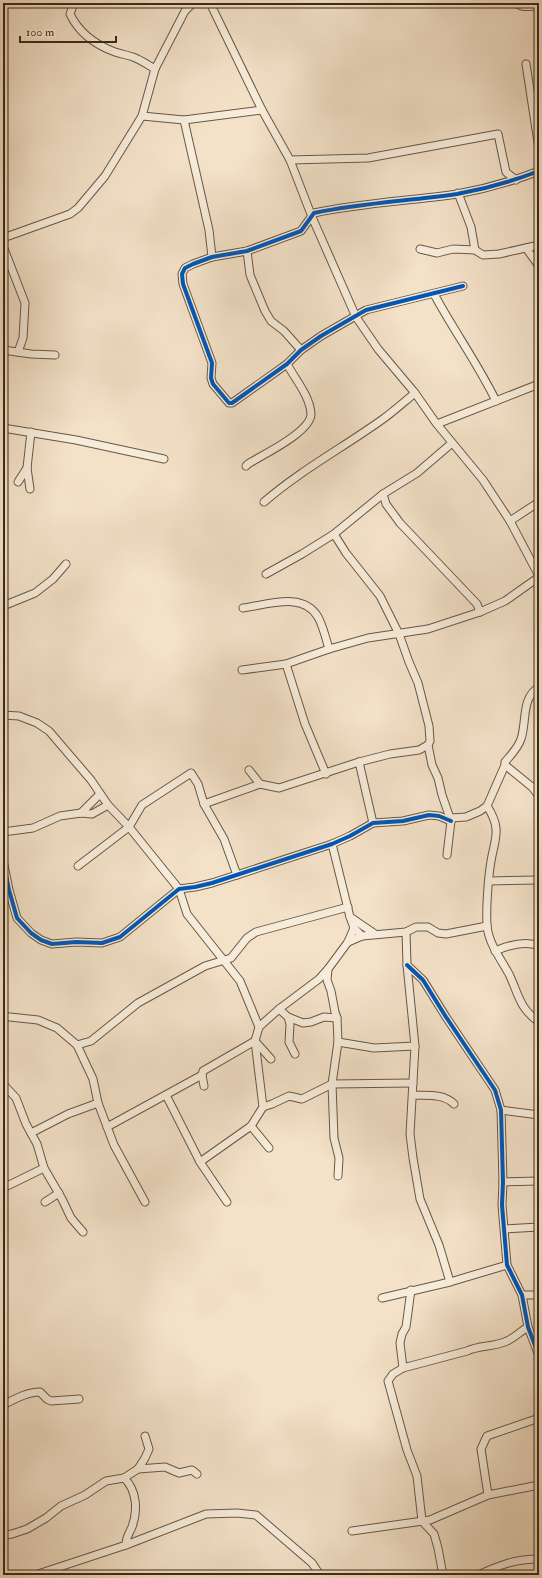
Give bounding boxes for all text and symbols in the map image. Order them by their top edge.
scale bar [20,18,116,44]
text: 100 m [26,25,55,40]

